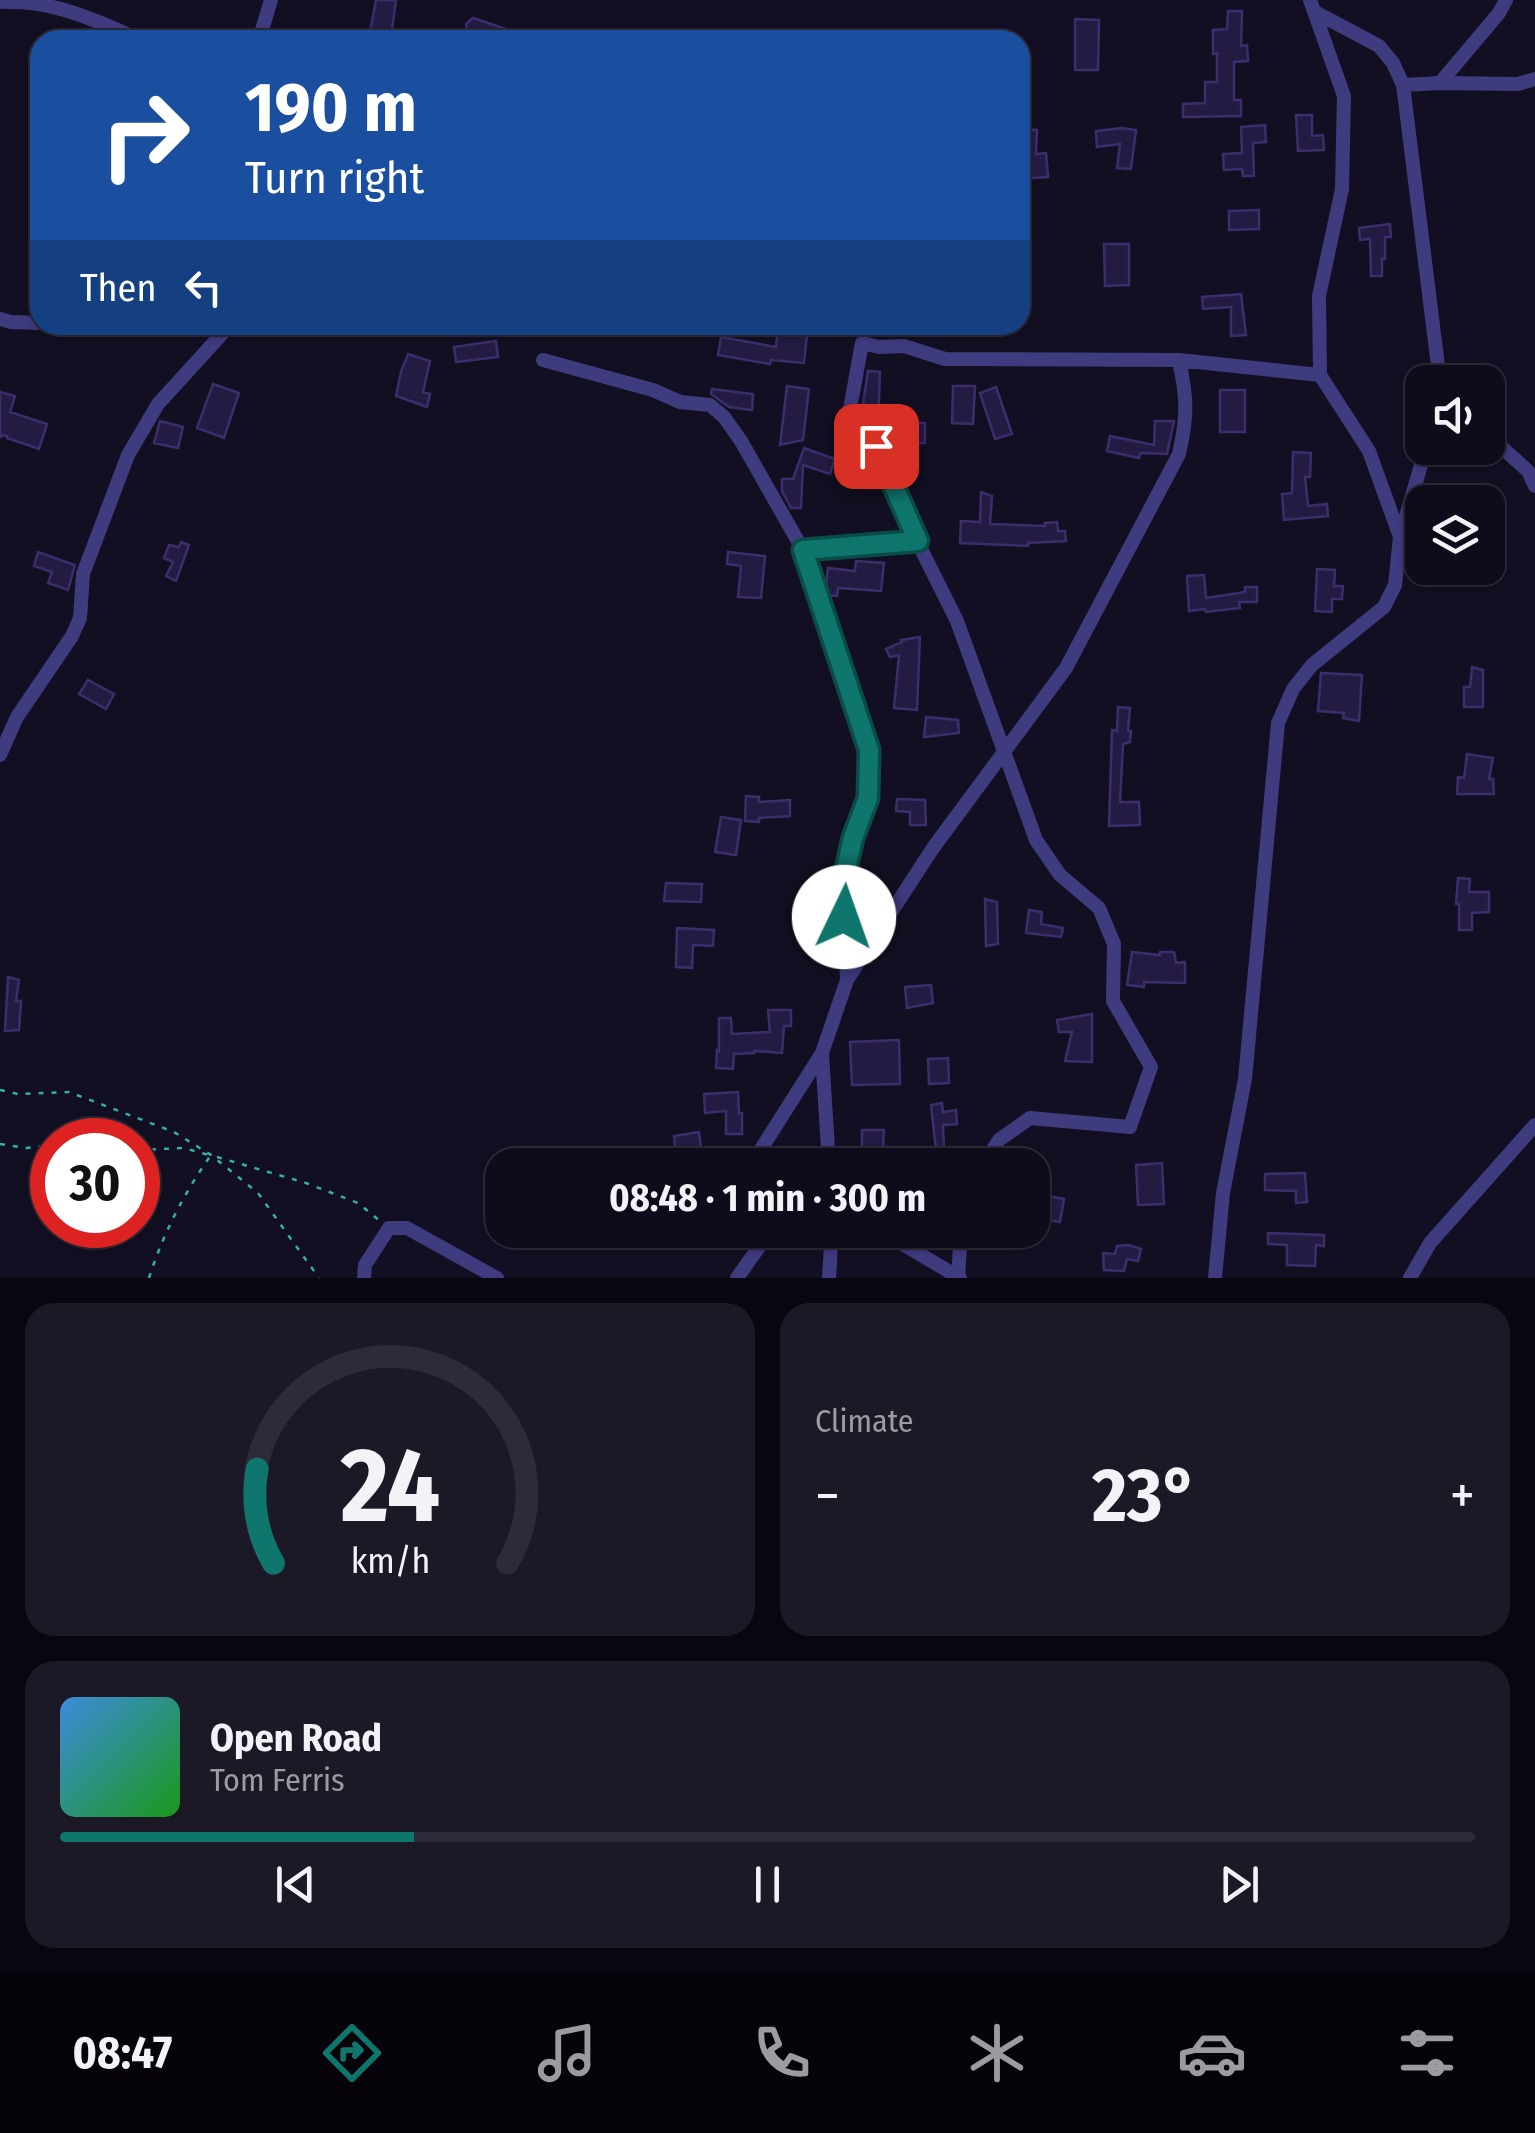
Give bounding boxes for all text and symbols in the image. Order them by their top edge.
text: 190 m [245,66,417,150]
icon: right [80,70,210,200]
text: Turn right [245,151,424,205]
icon: left [176,260,231,315]
text: Then [80,265,156,311]
map controls [1405,365,1505,585]
button: sound [1405,365,1505,465]
pin [834,404,919,489]
icon: arrive [849,419,904,474]
button: layers [1405,485,1505,585]
position arrow [792,865,896,969]
speed limit sign: 30 [30,1118,160,1248]
text: 08:48 · 1 min · 300 m [609,1175,926,1221]
text: Climate [815,1402,914,1440]
text: 24 [339,1424,440,1549]
text: 23° [1092,1451,1198,1541]
text: − [815,1463,840,1529]
text: + [1450,1463,1475,1529]
text: km/h [350,1540,430,1582]
text: Open Road [210,1715,382,1761]
text: Tom Ferris [210,1761,345,1799]
icon: previous [268,1857,323,1912]
icon: pause [740,1857,795,1912]
icon: next [1212,1857,1267,1912]
icon: directions [317,2018,387,2088]
icon: music [532,2018,602,2088]
icon: phone [747,2018,817,2088]
icon: climate [962,2018,1032,2088]
icon: car [1177,2018,1247,2088]
icon: filters [1392,2018,1462,2088]
text: 08:47 [73,2026,172,2080]

